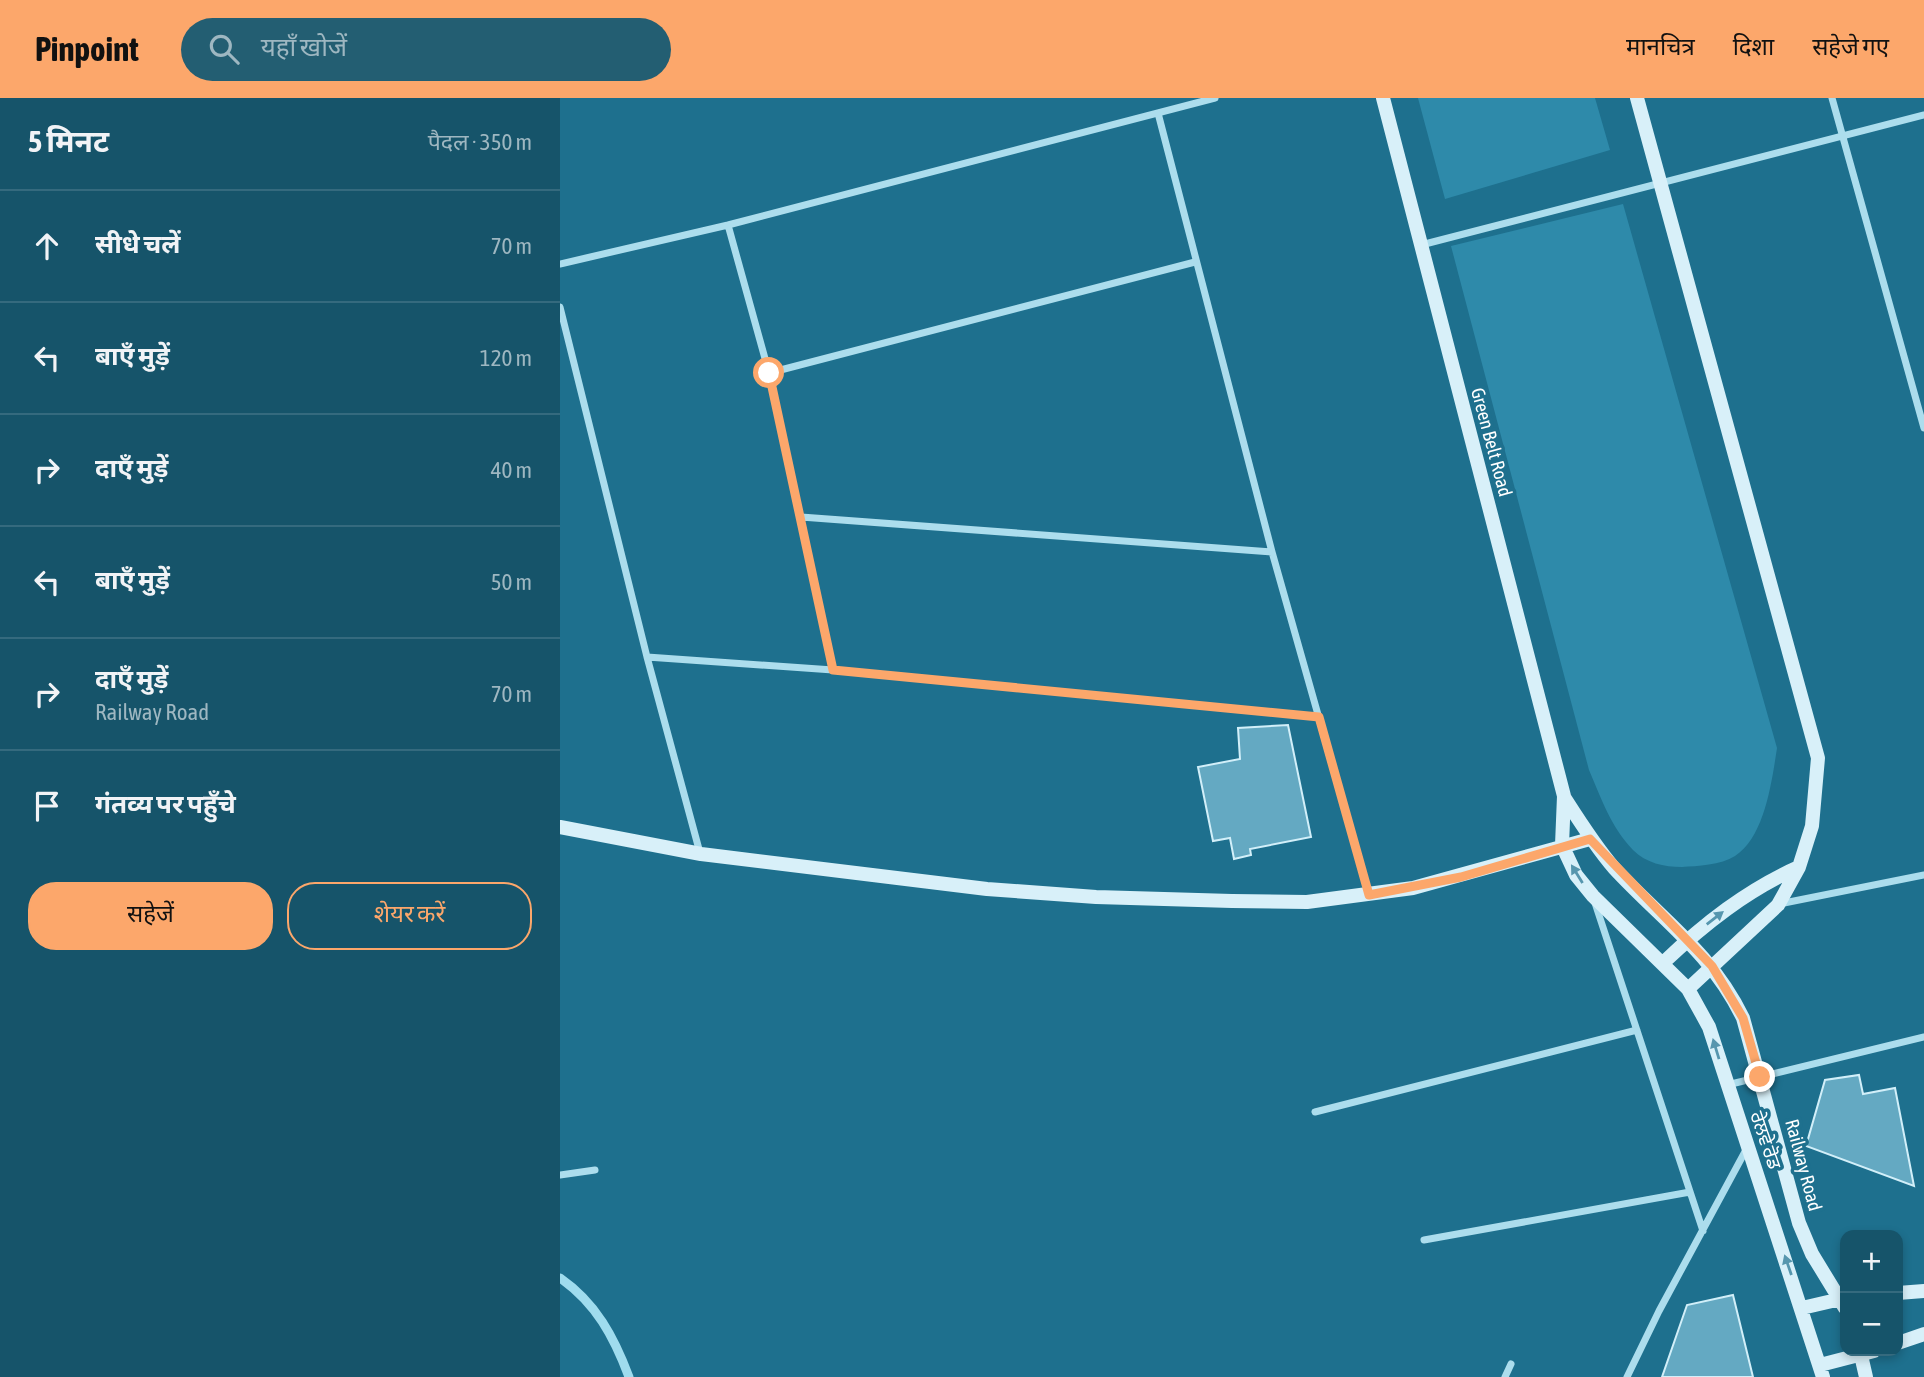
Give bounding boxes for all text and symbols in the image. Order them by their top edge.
search box [181,18,671,81]
text: Pinpoint [35,30,139,68]
icon: search [205,30,243,68]
text: यहाँ खोजें [261,32,347,62]
text: मानचित्र [1626,33,1695,60]
text: दिशा [1733,33,1774,60]
text: सहेजे गए [1812,33,1889,60]
text: 5 मिनट [28,124,109,158]
text: पैदल · 350 m [428,129,532,155]
icon: ahead [28,227,66,265]
text: सीधे चलें [95,229,181,259]
text: 70 m [491,233,532,259]
icon: left [28,339,66,377]
text: बाएँ मुड़ें [95,341,170,371]
text: 120 m [480,345,532,371]
route start [753,357,784,388]
street label: Green Belt Road [1467,385,1517,499]
icon: right [28,451,66,489]
text: दाएँ मुड़ें [95,453,168,483]
text: 40 m [491,457,532,483]
icon: left [28,563,66,601]
text: बाएँ मुड़ें [95,565,170,595]
text: 50 m [491,569,532,595]
text: दाएँ मुड़ें [95,664,168,694]
icon: right [28,675,66,713]
text: 70 m [491,681,532,707]
text: Railway Road [95,699,209,725]
icon: arrive [28,787,66,825]
text: गंतव्य पर पहुँचे [95,789,236,819]
one-way arrow [1571,864,1584,883]
button: सहेजें [28,882,273,950]
button: शेयर करें [287,882,532,950]
one-way arrow [1705,911,1723,926]
one-way arrow [1711,1039,1721,1060]
route end [1744,1061,1775,1092]
street label: ਰੇਲਵੇ ਰੋਡ [1746,1107,1786,1172]
street label: Railway Road [1781,1117,1827,1213]
map controls [1840,1230,1903,1356]
button: + [1840,1230,1903,1293]
one-way arrow [1782,1255,1793,1276]
button: − [1840,1293,1903,1356]

